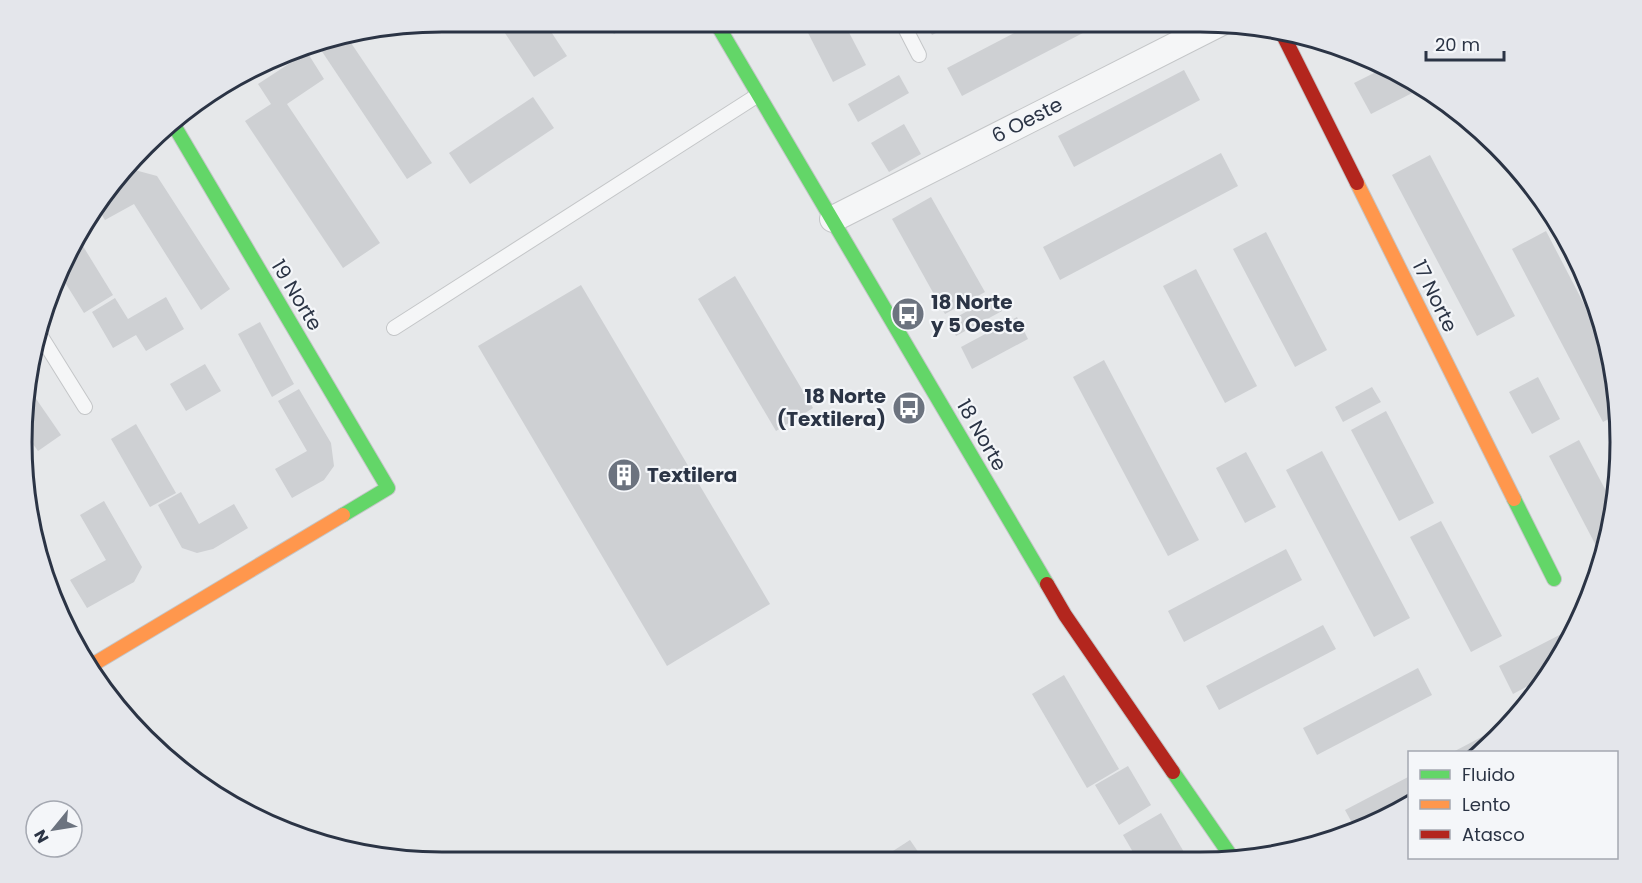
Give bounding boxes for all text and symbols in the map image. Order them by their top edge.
scale bar [1426,24,1504,62]
text: 20 m [1435,32,1480,57]
street label: 6 Oeste [987,90,1067,150]
street label: 19 Norte [265,254,329,336]
street label: 17 Norte [1406,255,1464,337]
place label: 18 Norte y 5 Oeste [930,288,1025,339]
bus stop icon: 18 Norte y 5 Oeste [890,296,926,332]
place label: 18 Norte (Textilera) [777,382,886,433]
bus stop icon: 18 Norte (Textilera) [891,390,927,426]
street label: 18 Norte [950,394,1014,476]
building icon: Textilera [606,457,642,493]
place label: Textilera [647,461,737,489]
legend [1408,751,1618,859]
text: Fluido [1462,762,1515,787]
text: Lento [1462,792,1511,817]
north arrow [24,799,84,859]
text: Atasco [1462,822,1525,847]
text: N [28,825,54,847]

